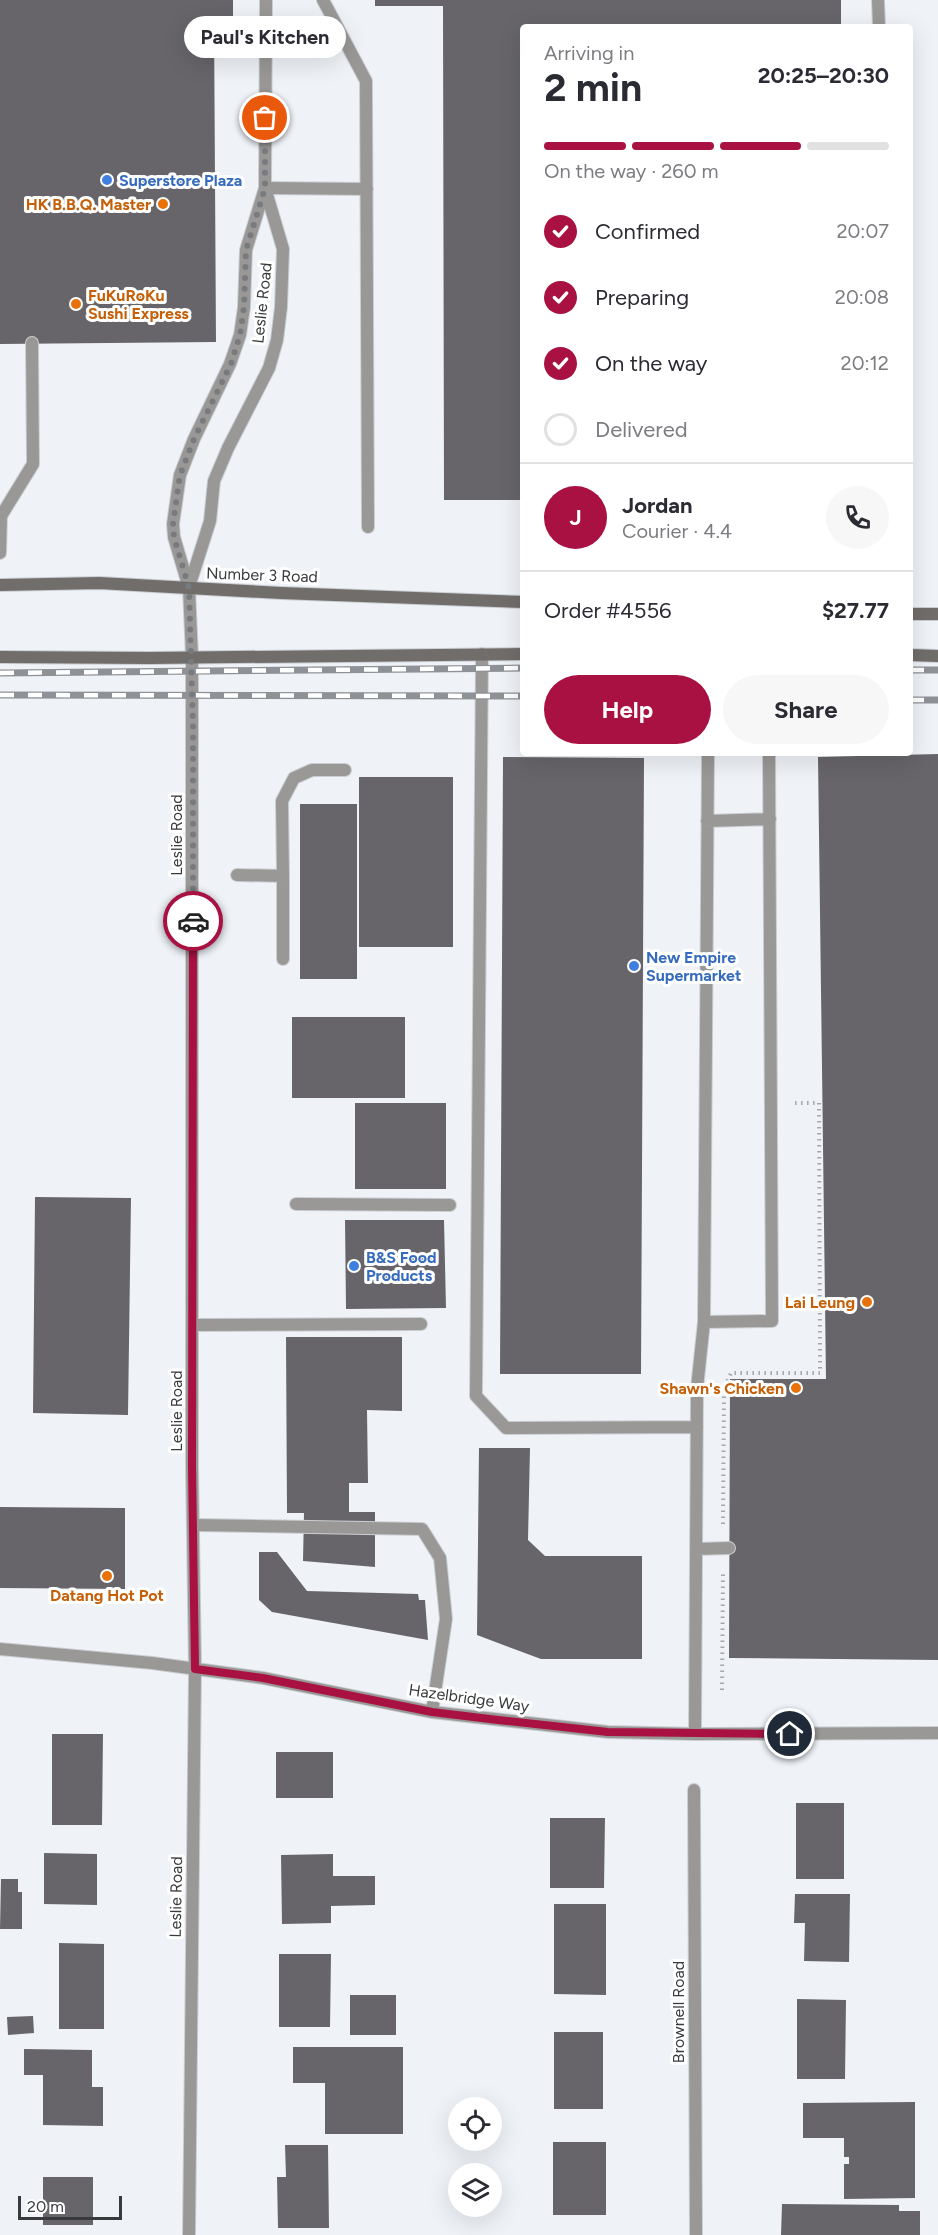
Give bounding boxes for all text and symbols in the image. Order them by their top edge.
callout: Paul's Kitchen [184,16,346,58]
text: Paul's Kitchen [201,25,329,49]
text: Arriving in [544,41,634,65]
text: 20:25–20:30 [758,62,889,89]
text: 2 min [544,64,642,111]
pin [239,92,290,143]
icon: bag [248,101,281,134]
text: On the way · 260 m [544,159,718,183]
place label: Superstore Plaza [119,171,242,190]
marker: Superstore Plaza [100,173,114,187]
place label: HK B.B.Q. Master [26,195,151,214]
marker: HK B.B.Q. Master [156,197,170,211]
icon: check [544,215,577,248]
text: Confirmed [595,218,700,245]
text: 20:07 [836,219,889,243]
street label: Leslie Road [248,262,276,344]
icon: check [544,281,577,314]
text: Preparing [595,284,689,311]
text: 20:08 [835,285,889,309]
place label: FuKuRoKu Sushi Express [88,286,189,323]
marker: FuKuRoKu Sushi Express [69,297,83,311]
icon: check [544,347,577,380]
text: On the way [595,350,707,377]
text: 20:12 [841,351,889,375]
text: Delivered [595,416,688,443]
button: phone [826,486,889,549]
text: Jordan [622,492,693,519]
text: J [569,504,582,531]
text: Courier · 4.4 [622,519,732,543]
street label: Number 3 Road [206,564,318,586]
text: Order #4556 [544,597,672,624]
text: $27.77 [822,597,889,624]
button: Help [544,675,711,744]
button: Share [723,675,889,744]
street label: Leslie Road [167,794,186,876]
courier [163,891,223,951]
icon: car [177,905,210,938]
place label: New Empire Supermarket [646,948,741,985]
marker: New Empire Supermarket [627,959,641,973]
place label: B&S Food Products [366,1248,437,1285]
marker: B&S Food Products [347,1259,361,1273]
place label: Lai Leung [785,1293,855,1312]
marker: Lai Leung [860,1295,874,1309]
street label: Leslie Road [167,1370,186,1452]
place label: Shawn's Chicken [659,1379,784,1398]
marker: Shawn's Chicken [789,1381,803,1395]
marker: Datang Hot Pot [100,1569,114,1583]
place label: Datang Hot Pot [50,1586,164,1605]
street label: Hazelbridge Way [408,1680,531,1716]
pin [764,1708,815,1759]
icon: home [773,1717,806,1750]
street label: Leslie Road [166,1856,186,1938]
street label: Brownell Road [669,1961,688,2063]
map controls [448,2097,502,2217]
button: locate [448,2097,502,2151]
button: layers [448,2163,502,2217]
scale bar [18,2193,122,2220]
text: 20 m [27,2197,64,2216]

